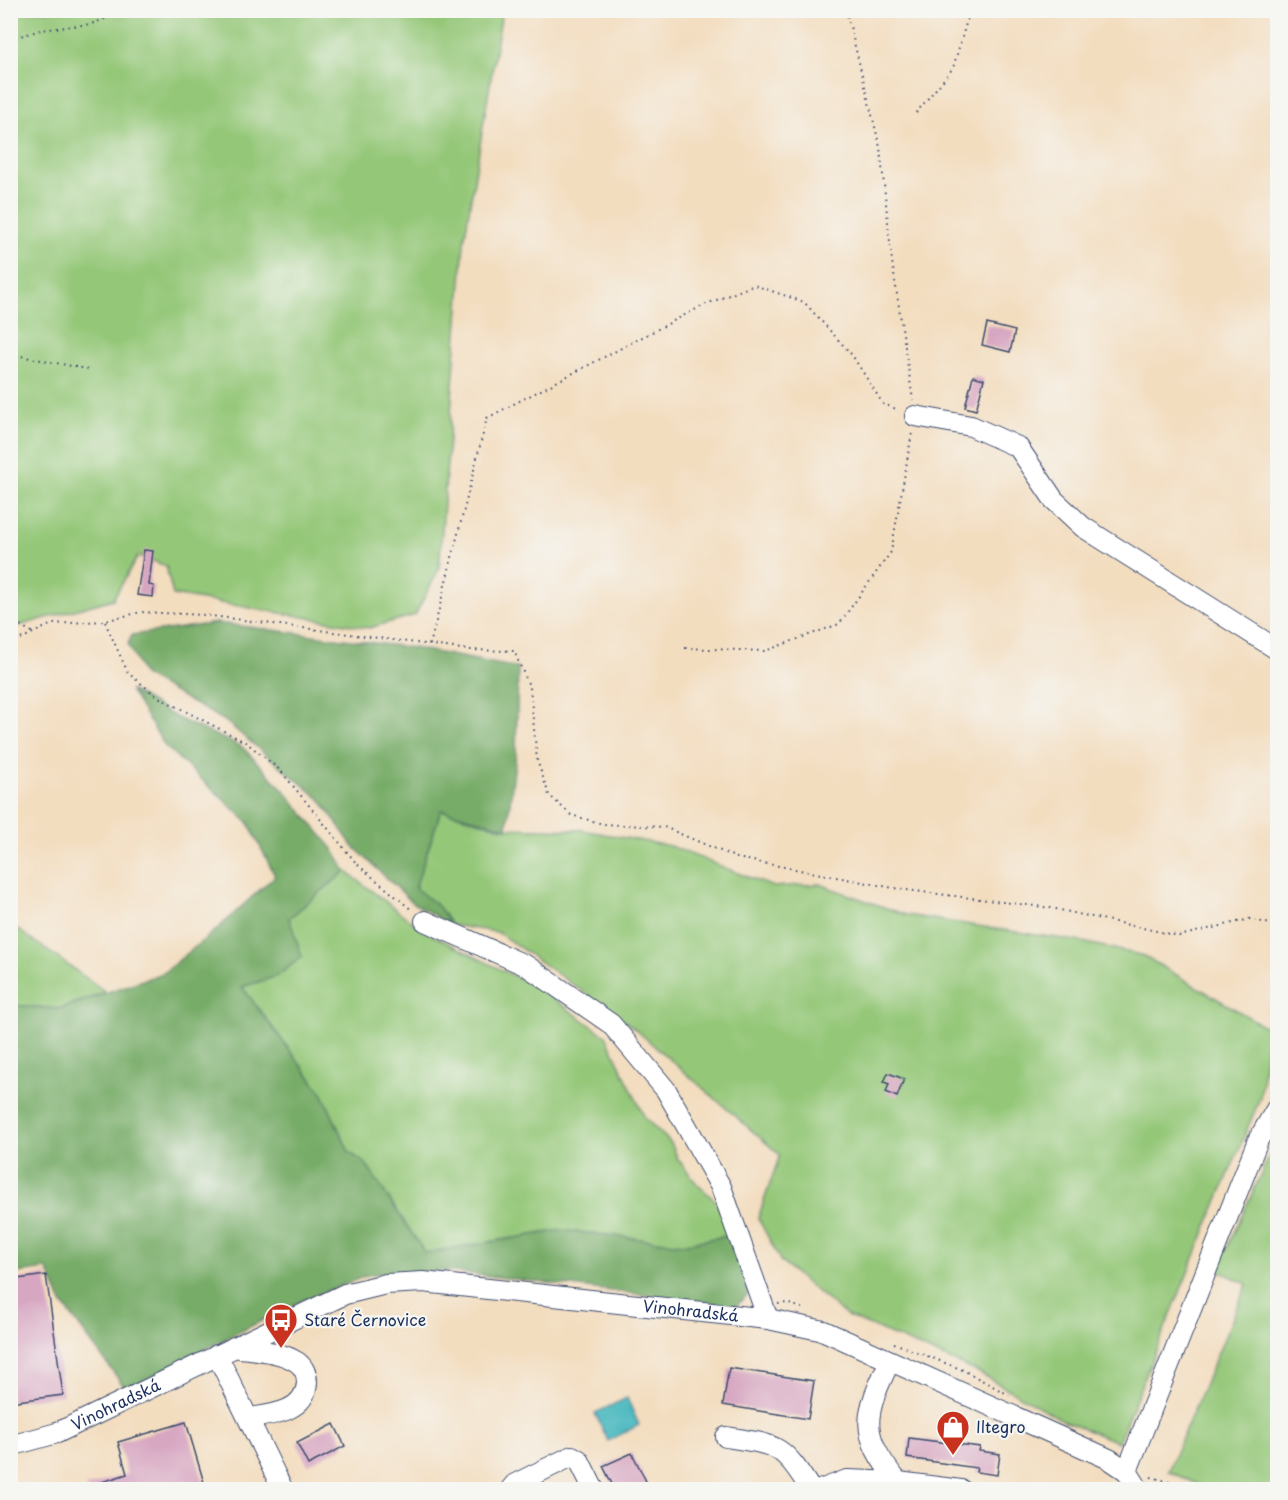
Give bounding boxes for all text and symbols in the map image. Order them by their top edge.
street label: Vinohradská [642,1293,740,1327]
bus stop icon: Staré Černovice [263,1302,299,1349]
place label: Staré Černovice [304,1307,426,1331]
street label: Vinohradská [67,1372,164,1435]
shop icon: Iltegro [935,1409,971,1456]
place label: Iltegro [976,1414,1025,1438]

